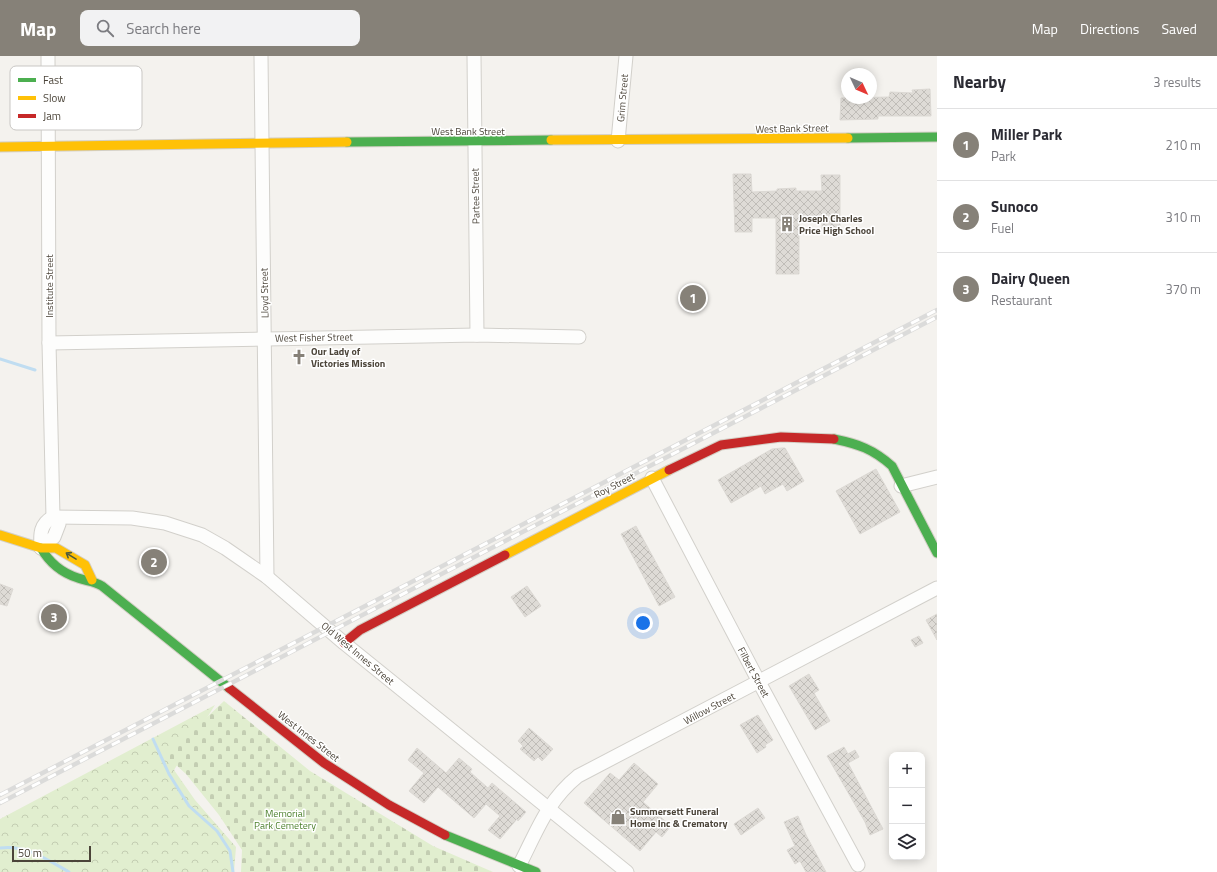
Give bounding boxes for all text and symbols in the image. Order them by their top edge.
search box [80,10,360,46]
text: Map [20,14,56,43]
icon: search [94,17,116,39]
text: Search here [126,17,201,40]
text: Map [1032,18,1058,39]
text: Directions [1080,18,1139,39]
text: Saved [1161,18,1197,39]
legend [10,66,142,130]
north arrow [841,68,877,104]
text: Nearby [953,69,1006,95]
text: Fast [43,72,63,88]
text: 3 results [1153,72,1201,92]
street label: Grim Street [613,73,632,123]
text: Slow [43,90,66,106]
text: Jam [43,108,61,124]
street label: West Bank Street [755,120,829,137]
text: Miller Park [991,123,1062,146]
street label: West Bank Street [431,124,505,139]
text: 1 [962,135,970,155]
text: 210 m [1165,135,1201,155]
text: Park [991,146,1016,166]
street label: Partee Street [468,167,483,224]
text: Sunoco [991,195,1038,218]
text: 2 [962,207,970,227]
text: 310 m [1165,207,1201,227]
place label: Joseph Charles Price High School [799,211,874,238]
building icon: Joseph Charles Price High School [778,215,796,233]
text: Fuel [991,218,1014,238]
street label: Institute Street [42,254,57,318]
street label: Lloyd Street [257,267,272,318]
text: Dairy Queen [991,267,1070,290]
text: 3 [962,279,970,299]
text: 370 m [1165,279,1201,299]
pin: 1 [680,283,706,313]
text: Restaurant [991,290,1052,310]
street label: West Fisher Street [275,329,354,346]
place label: Our Lady of Victories Mission [311,344,385,371]
church icon: Our Lady of Victories Mission [290,348,308,366]
street label: Roy Street [591,469,638,502]
pin: 2 [141,547,167,577]
one-way arrow [66,552,77,560]
pin: 3 [41,602,67,632]
your location [633,613,653,633]
street label: Old West Innes Street [318,618,398,689]
street label: Filbert Street [734,644,773,700]
street label: Willow Street [681,688,738,728]
street label: West Innes Street [275,707,343,766]
map controls [889,752,925,860]
button: + [889,752,925,788]
button: − [889,788,925,824]
place label: Summersett Funeral Home Inc & Crematory [630,804,727,831]
park label: Memorial Park Cemetery [254,806,316,833]
shop icon: Summersett Funeral Home Inc & Crematory [609,808,627,826]
button: layers [889,824,925,860]
scale bar [12,844,91,863]
text: 50 m [18,845,42,861]

